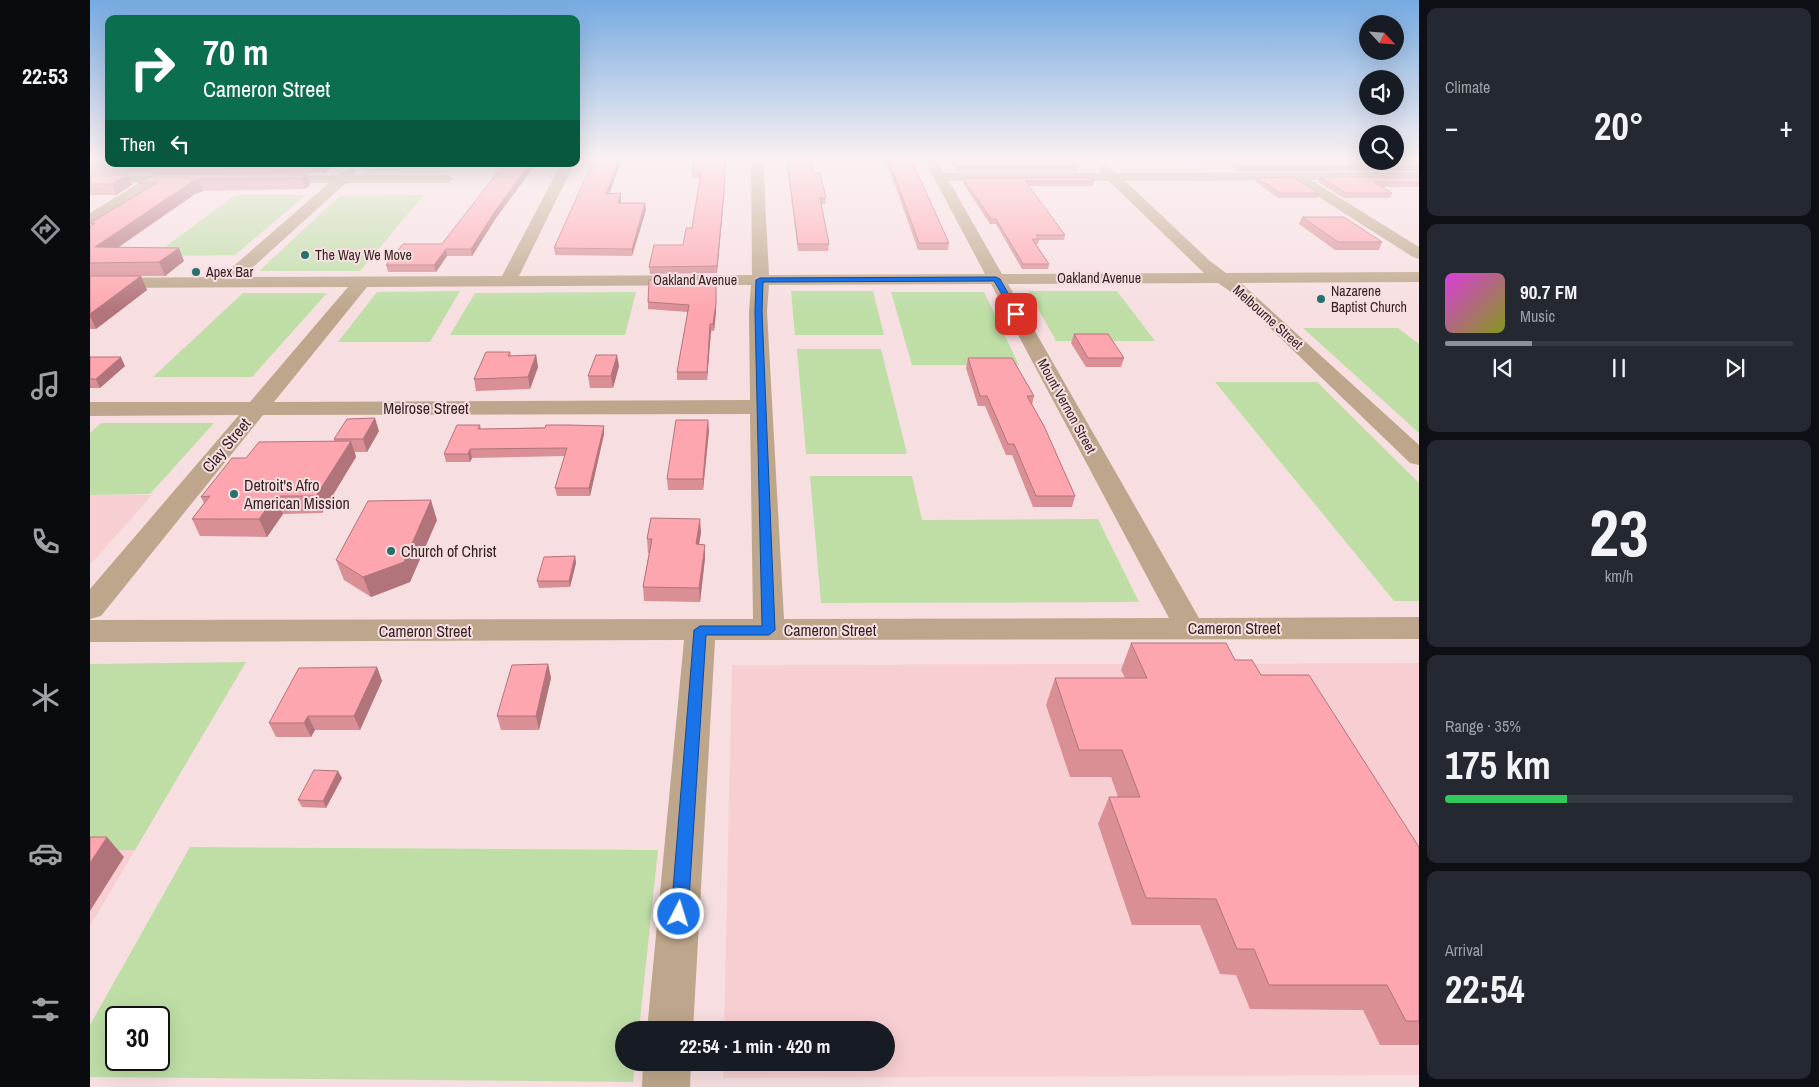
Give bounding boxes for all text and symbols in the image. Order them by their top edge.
north arrow [1359,15,1404,60]
map controls [1359,15,1404,170]
text: 70 m [203,29,268,76]
icon: right [120,35,185,100]
text: 22:53 [22,61,68,91]
button: sound [1359,70,1404,115]
text: Cameron Street [203,74,330,104]
text: Climate [1445,76,1490,98]
text: 20° [1594,101,1644,152]
text: − [1445,108,1458,146]
text: + [1780,108,1793,146]
button: search [1359,125,1404,170]
icon: left [166,130,194,158]
text: Then [120,131,156,157]
icon: directions [28,212,63,247]
place label: The Way We Move [315,246,412,264]
marker: The Way We Move [299,249,311,261]
place label: Apex Bar [205,263,253,281]
marker: Apex Bar [190,266,202,278]
street label: Oakland Avenue [1057,269,1141,287]
street label: Oakland Avenue [653,271,737,289]
text: 90.7 FM [1520,279,1577,305]
street label: Melbourne Street [1229,281,1307,353]
place label: Nazarene Baptist Church [1331,282,1407,316]
pin [995,293,1037,335]
marker: Nazarene Baptist Church [1315,293,1327,305]
icon: arrive [1002,300,1030,328]
text: Music [1520,305,1555,327]
icon: previous [1489,354,1517,382]
icon: pause [1605,354,1633,382]
icon: next [1721,354,1749,382]
street label: Mount Vernon Street [1034,356,1100,456]
icon: music [28,368,63,403]
street label: Melrose Street [383,397,469,419]
street label: Clay Street [197,413,256,477]
place label: Detroit's Afro American Mission [243,474,350,514]
marker: Detroit's Afro American Mission [228,488,240,500]
text: 23 [1589,489,1649,576]
icon: phone [28,524,63,559]
place label: Church of Christ [401,540,497,562]
marker: Church of Christ [385,545,397,557]
text: km/h [1605,565,1633,587]
street label: Cameron Street [1188,617,1281,639]
street label: Cameron Street [784,619,877,641]
street label: Cameron Street [379,620,472,642]
icon: climate [28,680,63,715]
text: Range · 35% [1445,715,1521,737]
text: 175 km [1445,740,1551,791]
icon: car [28,836,63,871]
position arrow [652,887,704,939]
text: Arrival [1445,939,1483,961]
text: 22:54 [1445,964,1525,1015]
icon: filters [28,992,63,1027]
speed limit sign: 30 [105,1006,170,1071]
text: 22:54 · 1 min · 420 m [680,1033,830,1059]

